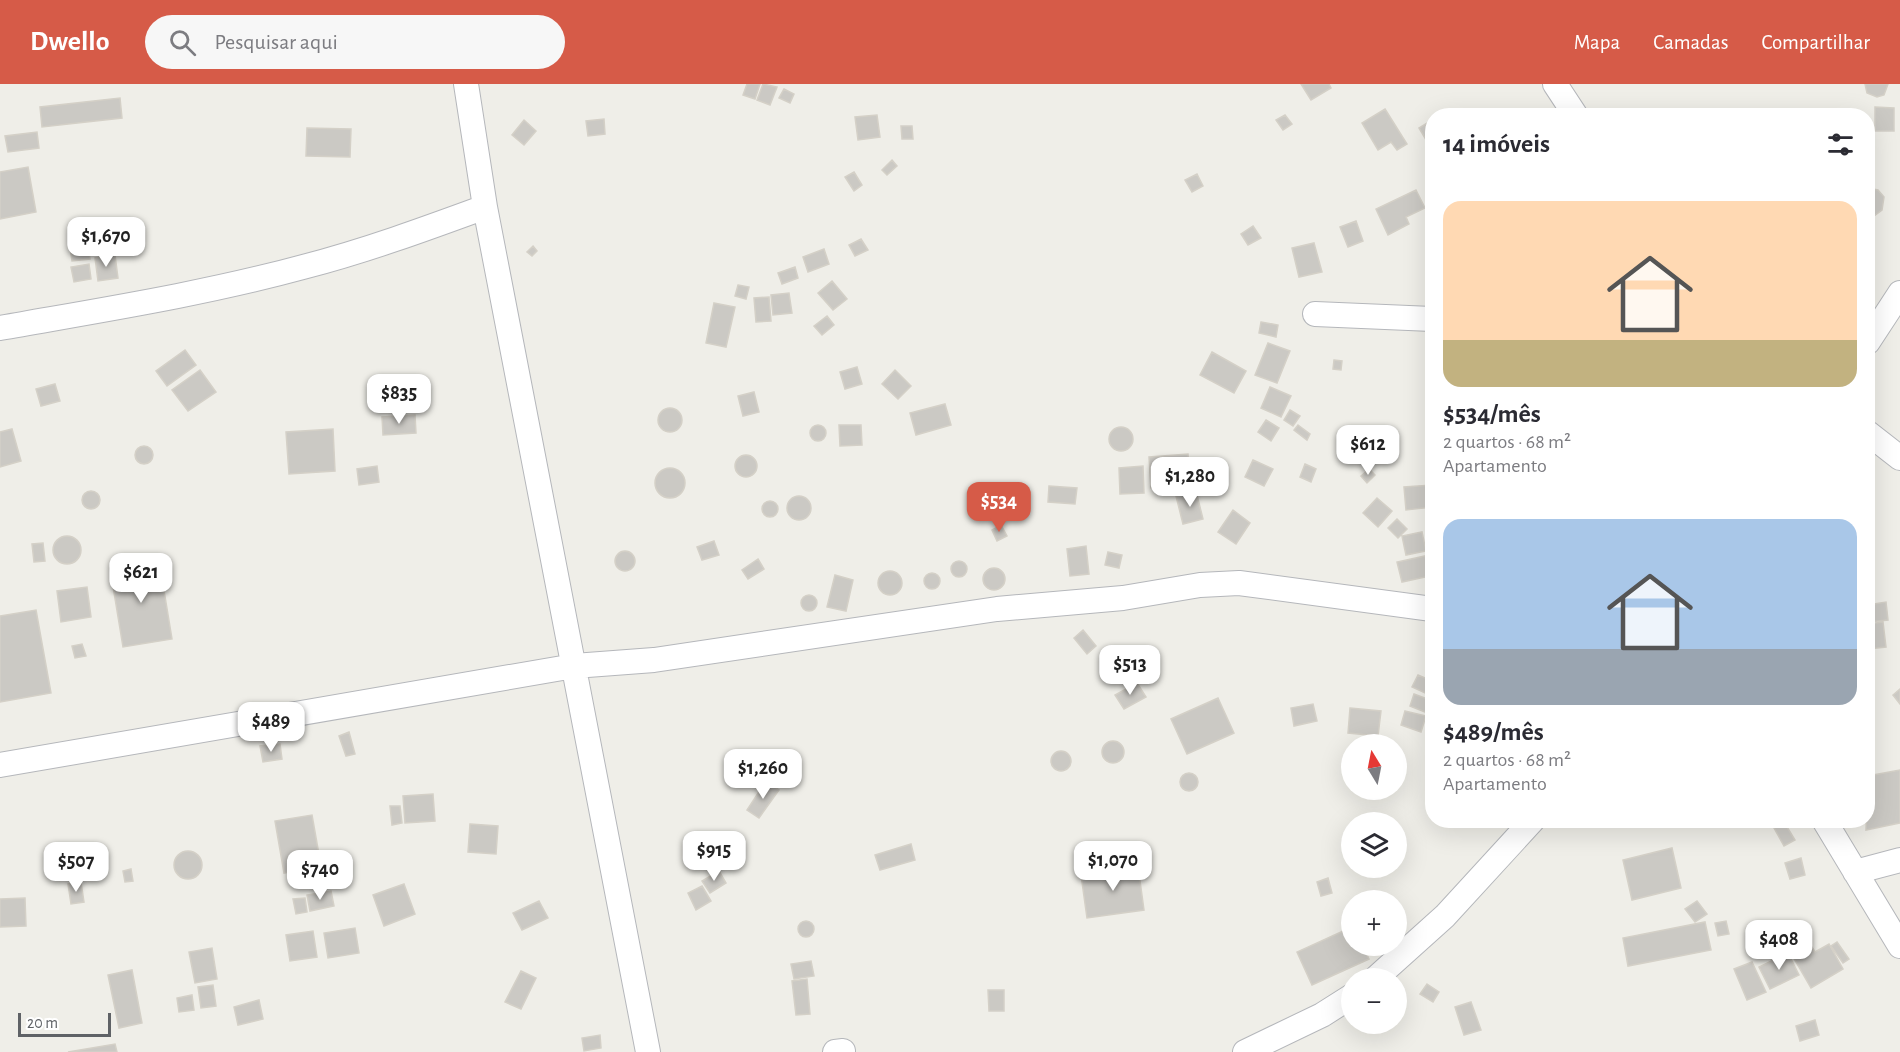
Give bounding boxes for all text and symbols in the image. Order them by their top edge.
search box [145,15,565,69]
icon: search [166,26,199,59]
text: Dwello [30,28,109,56]
text: Pesquisar aqui [214,31,338,53]
text: Mapa [1574,32,1620,53]
text: Camadas [1653,32,1728,53]
text: Compartilhar [1761,32,1870,53]
icon: filters [1824,128,1857,161]
text: 14 imóveis [1443,131,1550,157]
pin: $1,670 [57,217,155,268]
text: $1,670 [81,226,131,246]
icon: home [1596,240,1704,348]
pin: $835 [363,374,435,425]
text: $835 [381,383,417,403]
text: $534/mês [1443,401,1541,427]
pin: $612 [1332,425,1404,476]
text: 2 quartos · 68 m² [1443,432,1571,452]
text: $612 [1350,434,1386,454]
text: Apartamento [1443,456,1547,476]
pin: $1,280 [1141,457,1239,508]
text: $1,280 [1165,466,1215,486]
pin: $534 [963,482,1035,533]
text: $534 [981,491,1017,511]
pin: $621 [105,553,177,604]
icon: home [1596,558,1704,666]
text: $621 [123,562,159,582]
pin: $513 [1094,645,1166,696]
text: $513 [1113,654,1147,674]
pin: $489 [235,702,307,753]
text: $489 [252,711,290,731]
text: $489/mês [1443,719,1544,745]
north arrow [1341,734,1407,800]
map controls [1341,734,1407,1034]
pin: $1,260 [714,749,812,800]
text: 2 quartos · 68 m² [1443,750,1571,770]
text: $1,260 [738,758,788,778]
text: Apartamento [1443,774,1547,794]
button: layers [1341,812,1407,878]
pin: $915 [678,831,750,882]
text: $915 [697,840,731,860]
pin: $1,070 [1064,841,1162,892]
pin: $507 [40,842,112,893]
pin: $740 [284,850,356,901]
text: $1,070 [1088,850,1138,870]
text: $507 [58,851,94,871]
text: $740 [301,859,339,879]
button: + [1341,890,1407,956]
pin: $408 [1743,920,1815,971]
text: $408 [1759,929,1799,949]
button: − [1341,968,1407,1034]
scale bar [18,1010,111,1038]
text: 20 m [27,1015,58,1031]

